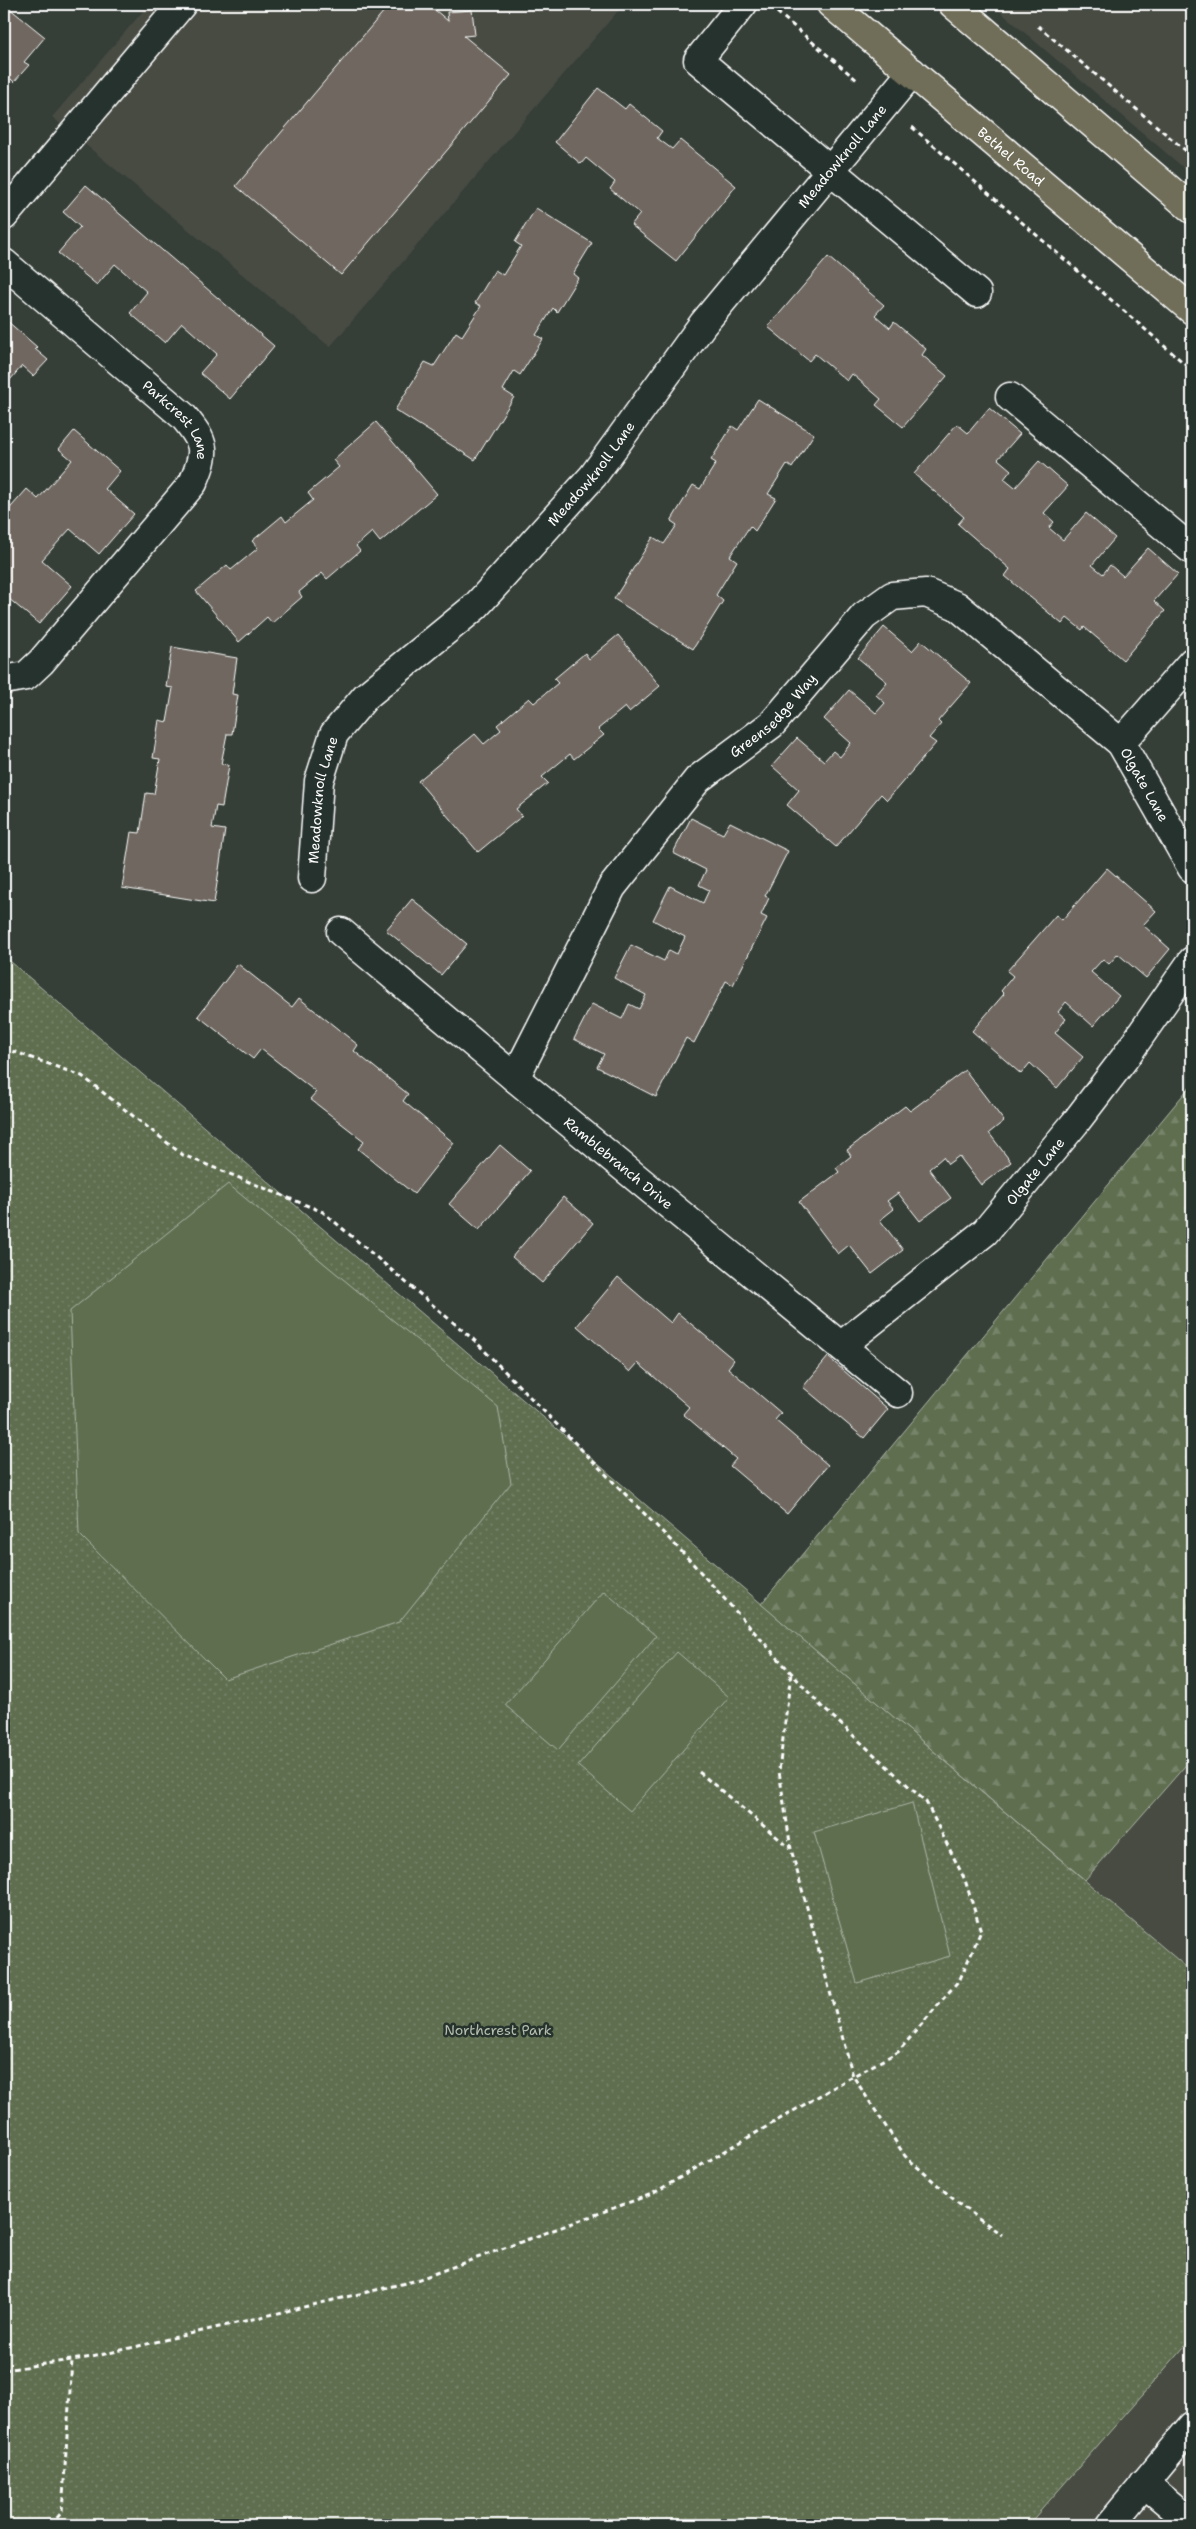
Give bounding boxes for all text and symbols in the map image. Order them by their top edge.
street label: Meadowknoll Lane [794,101,891,212]
street label: Bethel Road [974,123,1048,190]
street label: Parkcrest Lane [139,376,211,461]
street label: Meadowknoll Lane [543,418,639,530]
street label: Greensedge Way [726,670,820,761]
street label: Meadowknoll Lane [304,734,342,864]
street label: Olgate Lane [1116,744,1173,825]
street label: Ramblebranch Drive [560,1113,677,1213]
street label: Olgate Lane [1002,1134,1068,1209]
park label: Northcrest Park [444,2021,552,2039]

